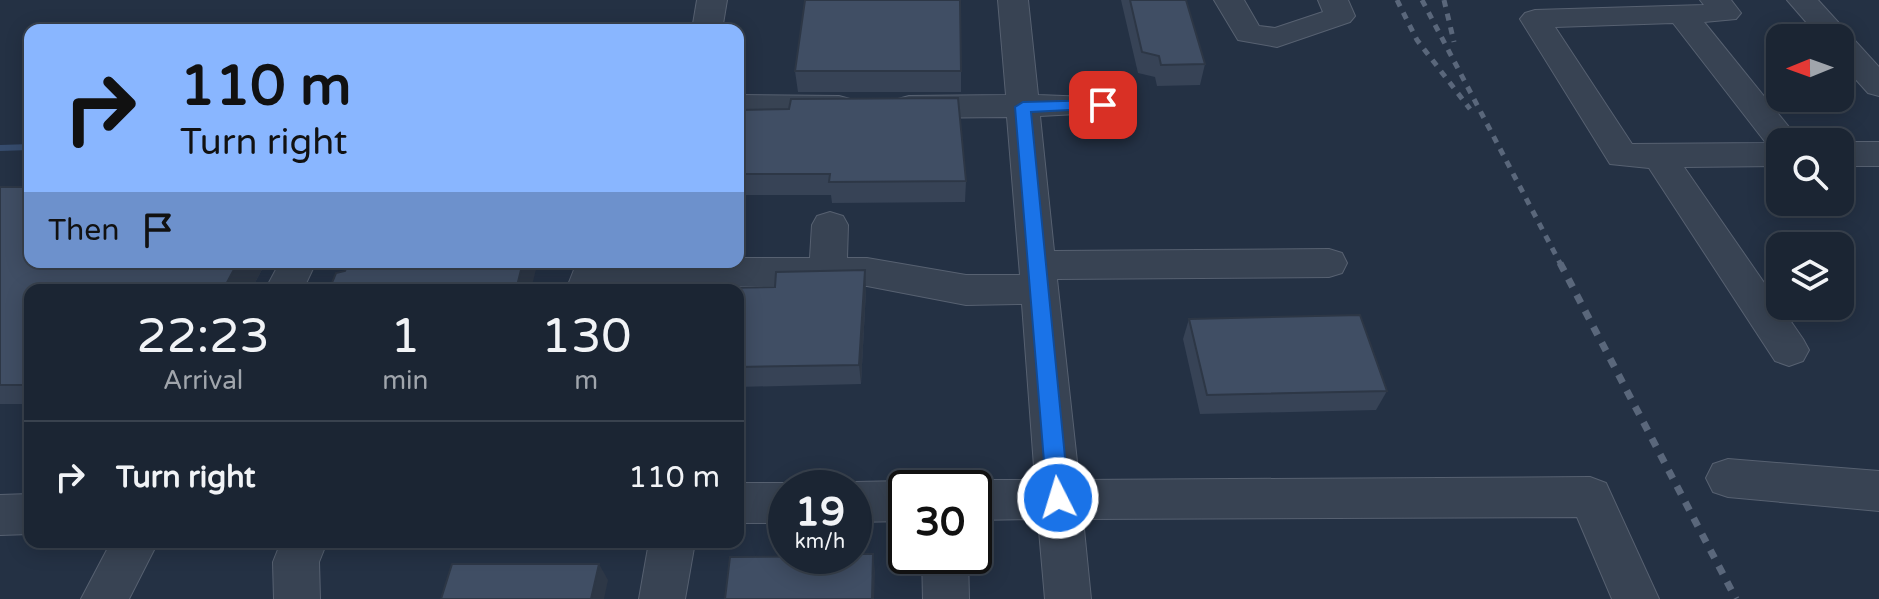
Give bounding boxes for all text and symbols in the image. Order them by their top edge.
north arrow [1766,24,1854,112]
map controls [1766,24,1854,320]
text: 110 m [180,53,351,120]
icon: right [48,56,152,160]
pin [1069,71,1137,139]
icon: arrive [1081,83,1125,127]
text: Turn right [180,121,347,164]
button: search [1766,128,1854,216]
icon: arrive [136,208,180,252]
text: Then [48,212,120,249]
button: layers [1766,232,1854,320]
text: 22:23 [137,308,270,366]
text: 1 [390,308,420,366]
text: 130 [541,308,631,366]
text: Arrival [163,365,243,396]
text: min [382,365,428,396]
text: m [574,365,598,396]
icon: right [48,455,92,499]
position arrow [1016,456,1100,540]
text: Turn right [116,459,256,496]
text: 110 m [628,459,720,496]
speed limit sign: 30 [888,470,992,574]
text: 19 [795,488,845,536]
text: km/h [795,530,845,554]

